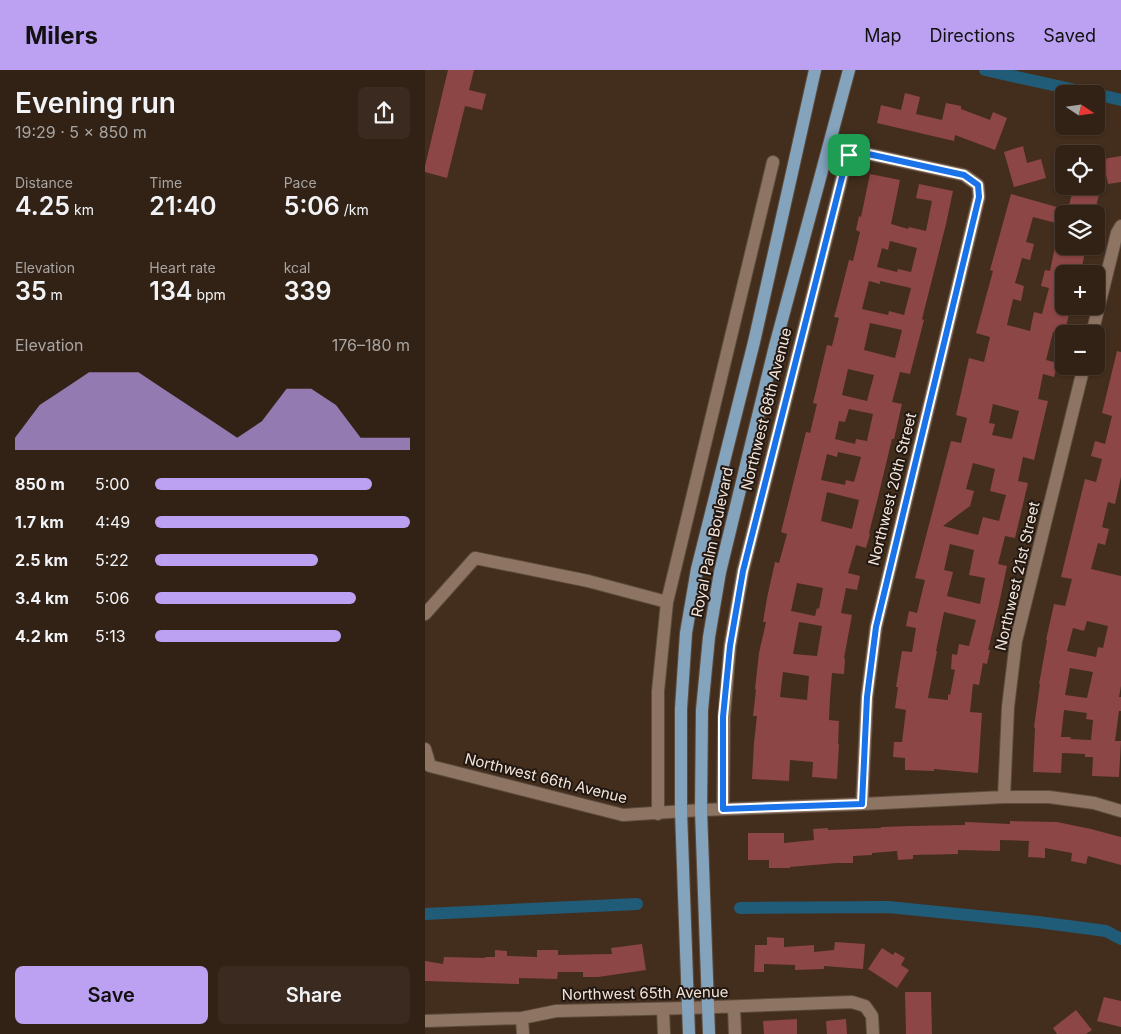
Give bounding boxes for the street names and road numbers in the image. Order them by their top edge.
street label: Northwest 68th Avenue [737,326,795,492]
street label: Northwest 20th Street [864,410,920,567]
street label: Royal Palm Boulevard [687,465,737,619]
street label: Northwest 21st Street [991,500,1043,652]
street label: Northwest 66th Avenue [463,749,629,807]
street label: Northwest 65th Avenue [561,982,729,1004]

